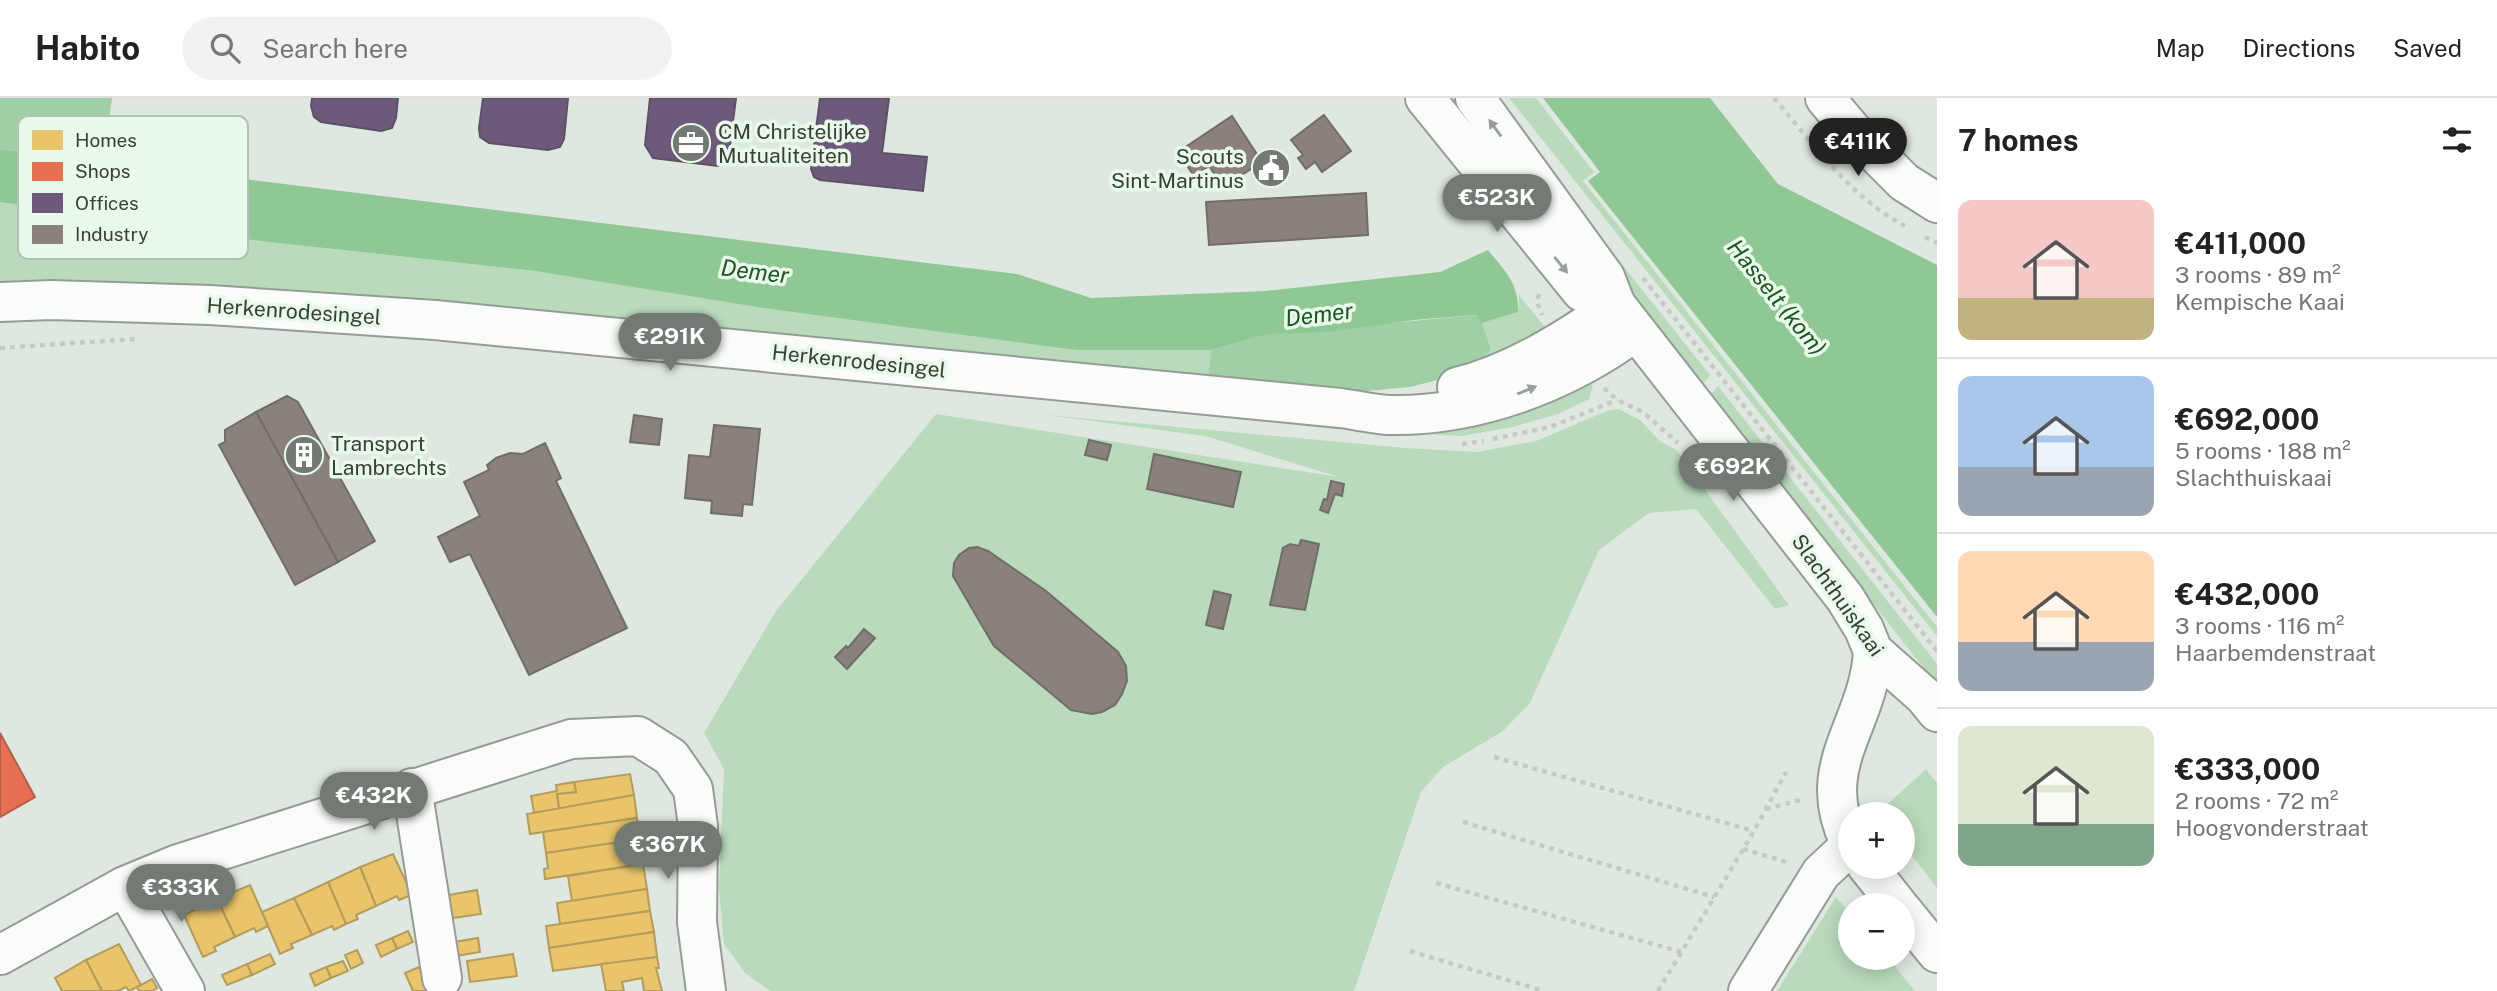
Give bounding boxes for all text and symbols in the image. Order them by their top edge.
search box [182,17,672,80]
text: Habito [35,29,140,67]
icon: search [206,29,244,67]
text: Search here [262,33,408,64]
text: Map [2156,34,2205,62]
text: Directions [2243,34,2355,62]
text: Saved [2393,34,2462,62]
legend [18,116,248,259]
pin: €411K [1809,118,1907,178]
place label: CM Christelijke Mutualiteiten [718,119,867,168]
one-way arrow [1489,119,1503,137]
icon: filters [2438,121,2476,159]
office icon: CM Christelijke Mutualiteiten [670,122,712,164]
text: 7 homes [1958,122,2079,158]
text: €411K [1825,127,1891,154]
text: Homes [75,129,137,151]
place label: Scouts Sint-Martinus [1111,144,1244,193]
public building icon: Scouts Sint-Martinus [1250,147,1292,189]
text: Shops [75,160,130,182]
pin: €523K [1448,174,1546,234]
text: €523K [1459,183,1535,210]
text: Offices [75,192,139,214]
text: Industry [75,223,148,245]
text: €411,000 [2175,225,2306,261]
icon: home [2014,228,2098,312]
water label: Hasselt (kom) [1722,234,1832,360]
water label: Demer [719,253,791,289]
one-way arrow [1553,256,1568,274]
text: 3 rooms · 89 m² [2175,261,2341,288]
text: Kempische Kaai [2175,288,2345,315]
street label: Herkenrodesingel [206,292,382,330]
water label: Demer [1283,296,1355,332]
pin: €291K [621,314,719,373]
text: €291K [634,322,706,349]
street label: Herkenrodesingel [771,339,947,383]
one-way arrow [1517,384,1538,395]
text: €692,000 [2175,401,2319,437]
icon: home [2014,404,2098,488]
place label: Transport Lambrechts [331,431,447,480]
building icon: Transport Lambrechts [283,434,325,476]
text: 5 rooms · 188 m² [2175,437,2351,464]
pin: €692K [1684,444,1782,503]
text: €692K [1695,452,1771,479]
text: Slachthuiskaai [2175,464,2332,491]
street label: Slachthuiskaai [1787,529,1889,661]
text: €432,000 [2175,576,2319,612]
icon: home [2014,579,2098,663]
text: 3 rooms · 116 m² [2175,612,2345,639]
text: Haarbemdenstraat [2175,639,2376,666]
text: €333,000 [2175,751,2320,787]
icon: home [2014,754,2098,838]
pin: €432K [325,772,423,832]
text: €432K [336,781,412,808]
text: 2 rooms · 72 m² [2175,787,2338,814]
map controls [1838,802,1915,970]
button: + [1838,802,1915,879]
text: Hoogvonderstraat [2175,814,2369,841]
pin: €367K [619,822,717,881]
text: €367K [630,830,706,857]
pin: €333K [132,864,230,924]
text: €333K [142,873,220,900]
button: − [1838,893,1915,970]

